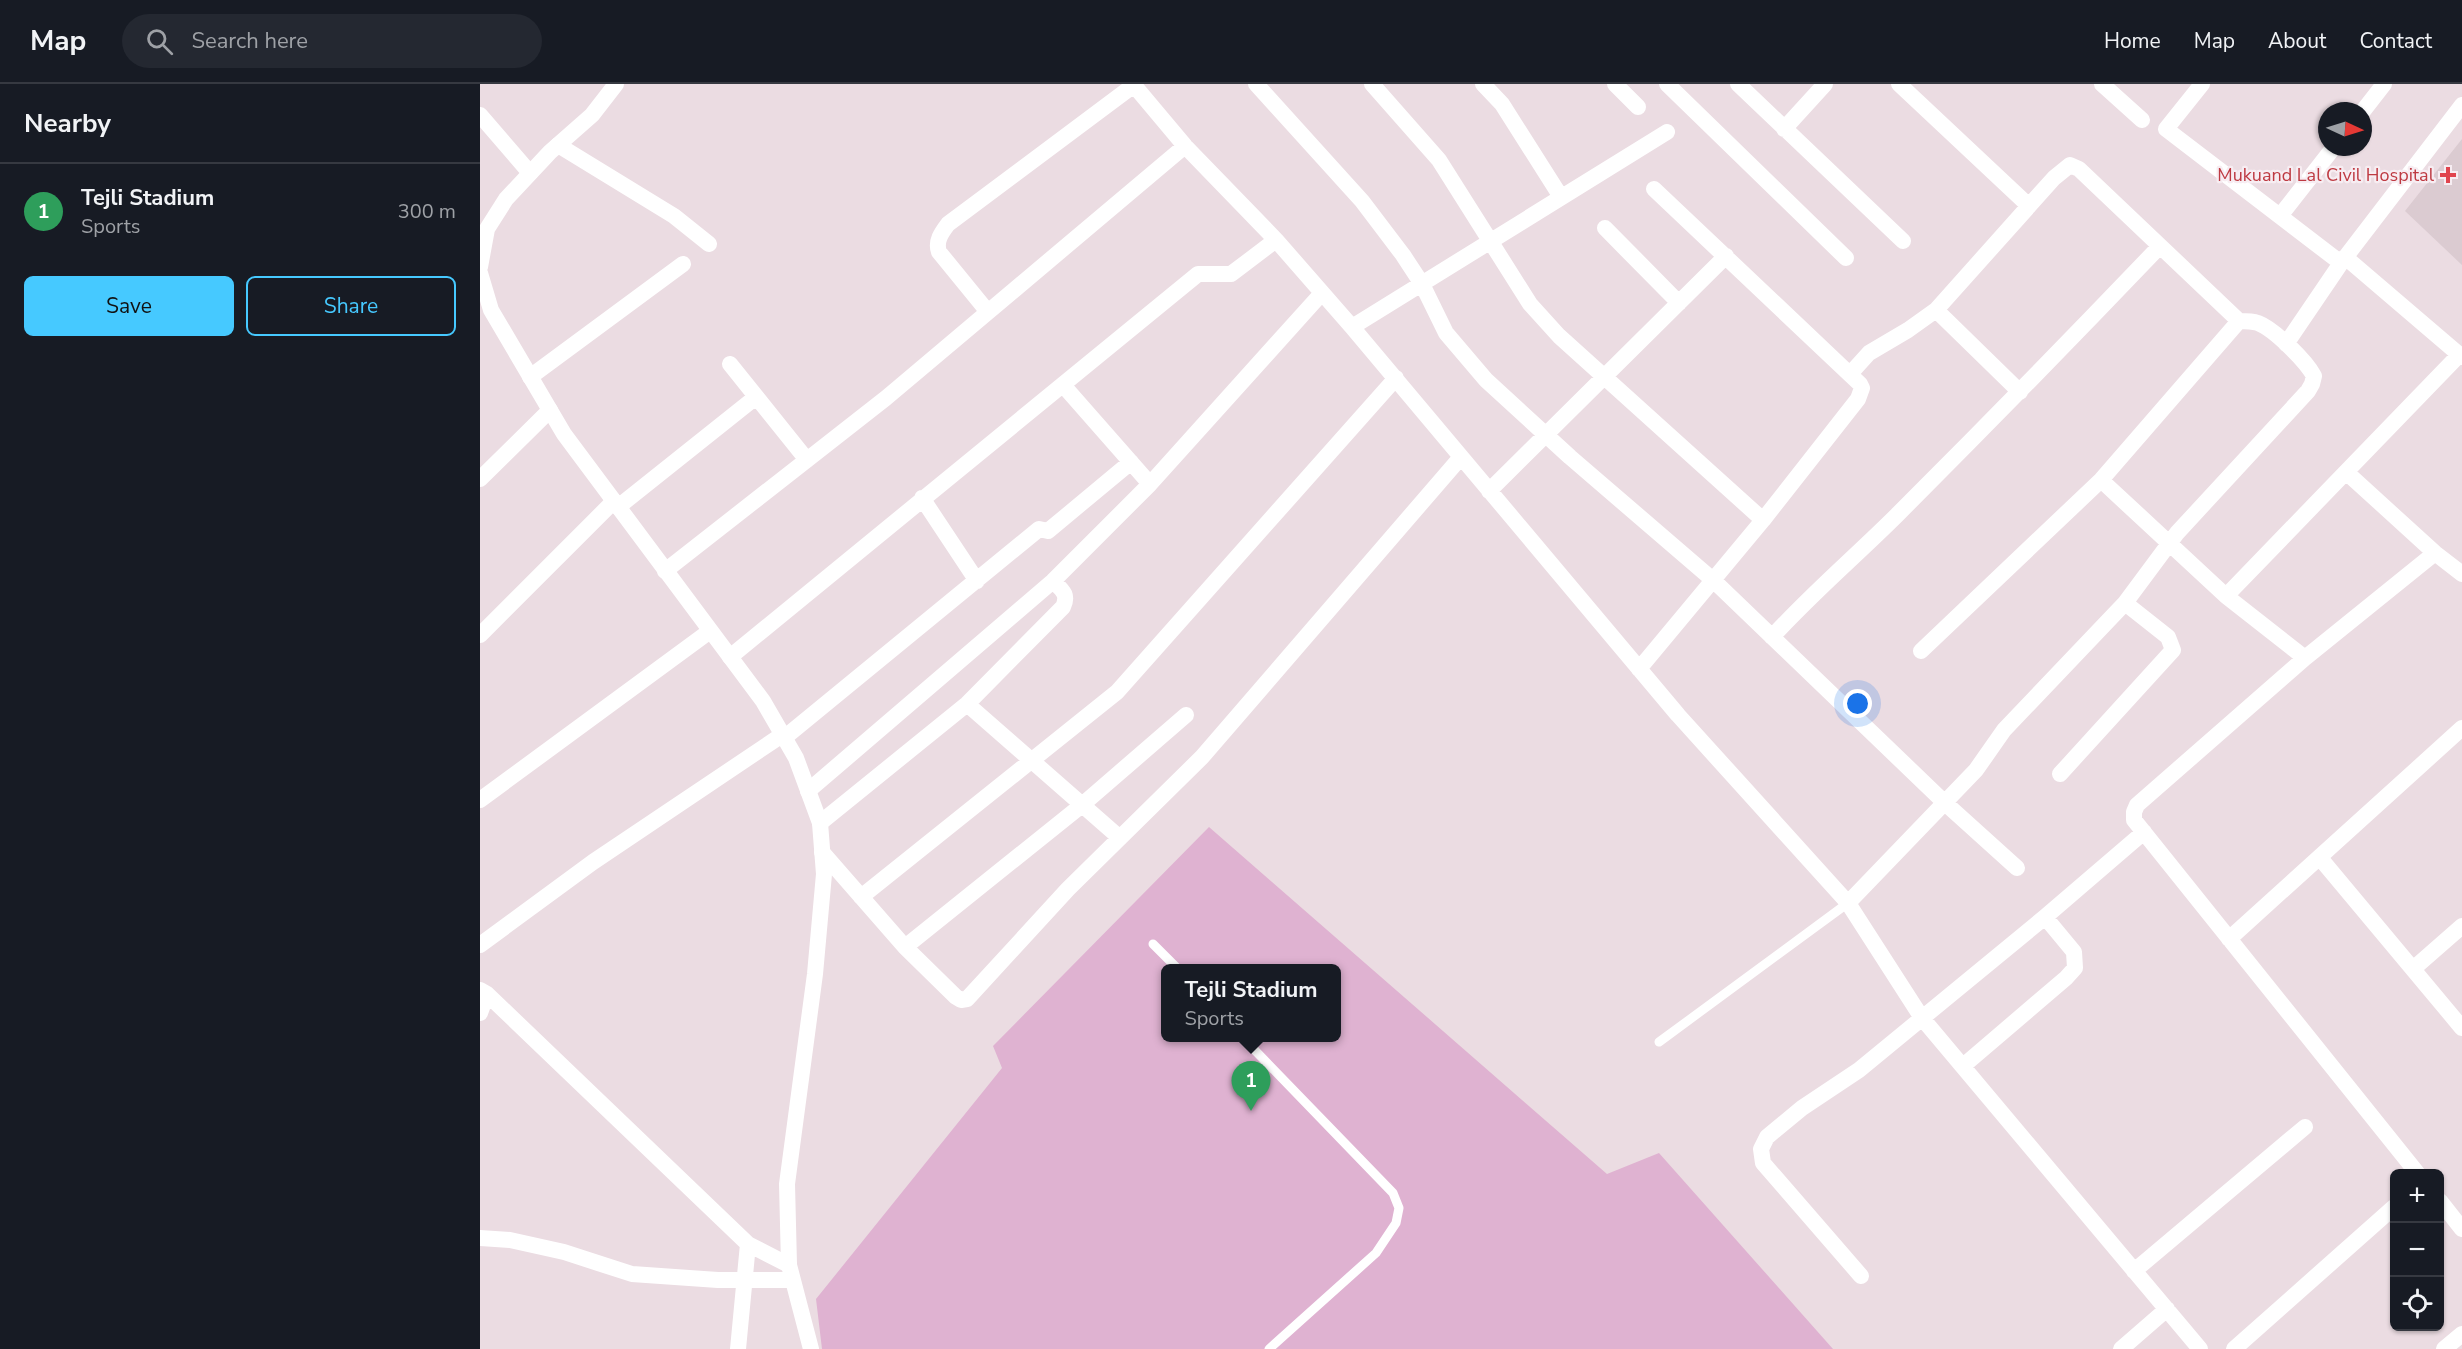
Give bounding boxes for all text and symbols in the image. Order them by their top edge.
search box [122,14,542,68]
text: Map [30,22,86,60]
icon: search [143,25,176,58]
text: Search here [191,26,308,56]
text: Home [2104,27,2161,55]
text: Map [2194,27,2235,55]
text: About [2268,27,2326,55]
text: Contact [2359,27,2432,55]
north arrow [2318,102,2372,156]
text: Nearby [24,106,111,141]
place label: Mukuand Lal Civil Hospital [2217,163,2435,187]
marker: Mukuand Lal Civil Hospital [2439,166,2457,184]
text: Tejli Stadium [81,183,214,213]
text: 1 [38,198,50,225]
text: 300 m [398,198,456,225]
text: Sports [81,213,140,240]
button: Save [24,276,234,336]
button: Share [246,276,456,336]
your location [1843,689,1872,718]
popup [1161,964,1341,1042]
text: Tejli Stadium [1184,975,1318,1005]
text: Sports [1184,1005,1244,1032]
pin: 1 [1232,1062,1270,1111]
map controls [2390,1169,2444,1331]
button: + [2390,1169,2444,1223]
button: − [2390,1223,2444,1277]
button: locate [2390,1277,2444,1331]

